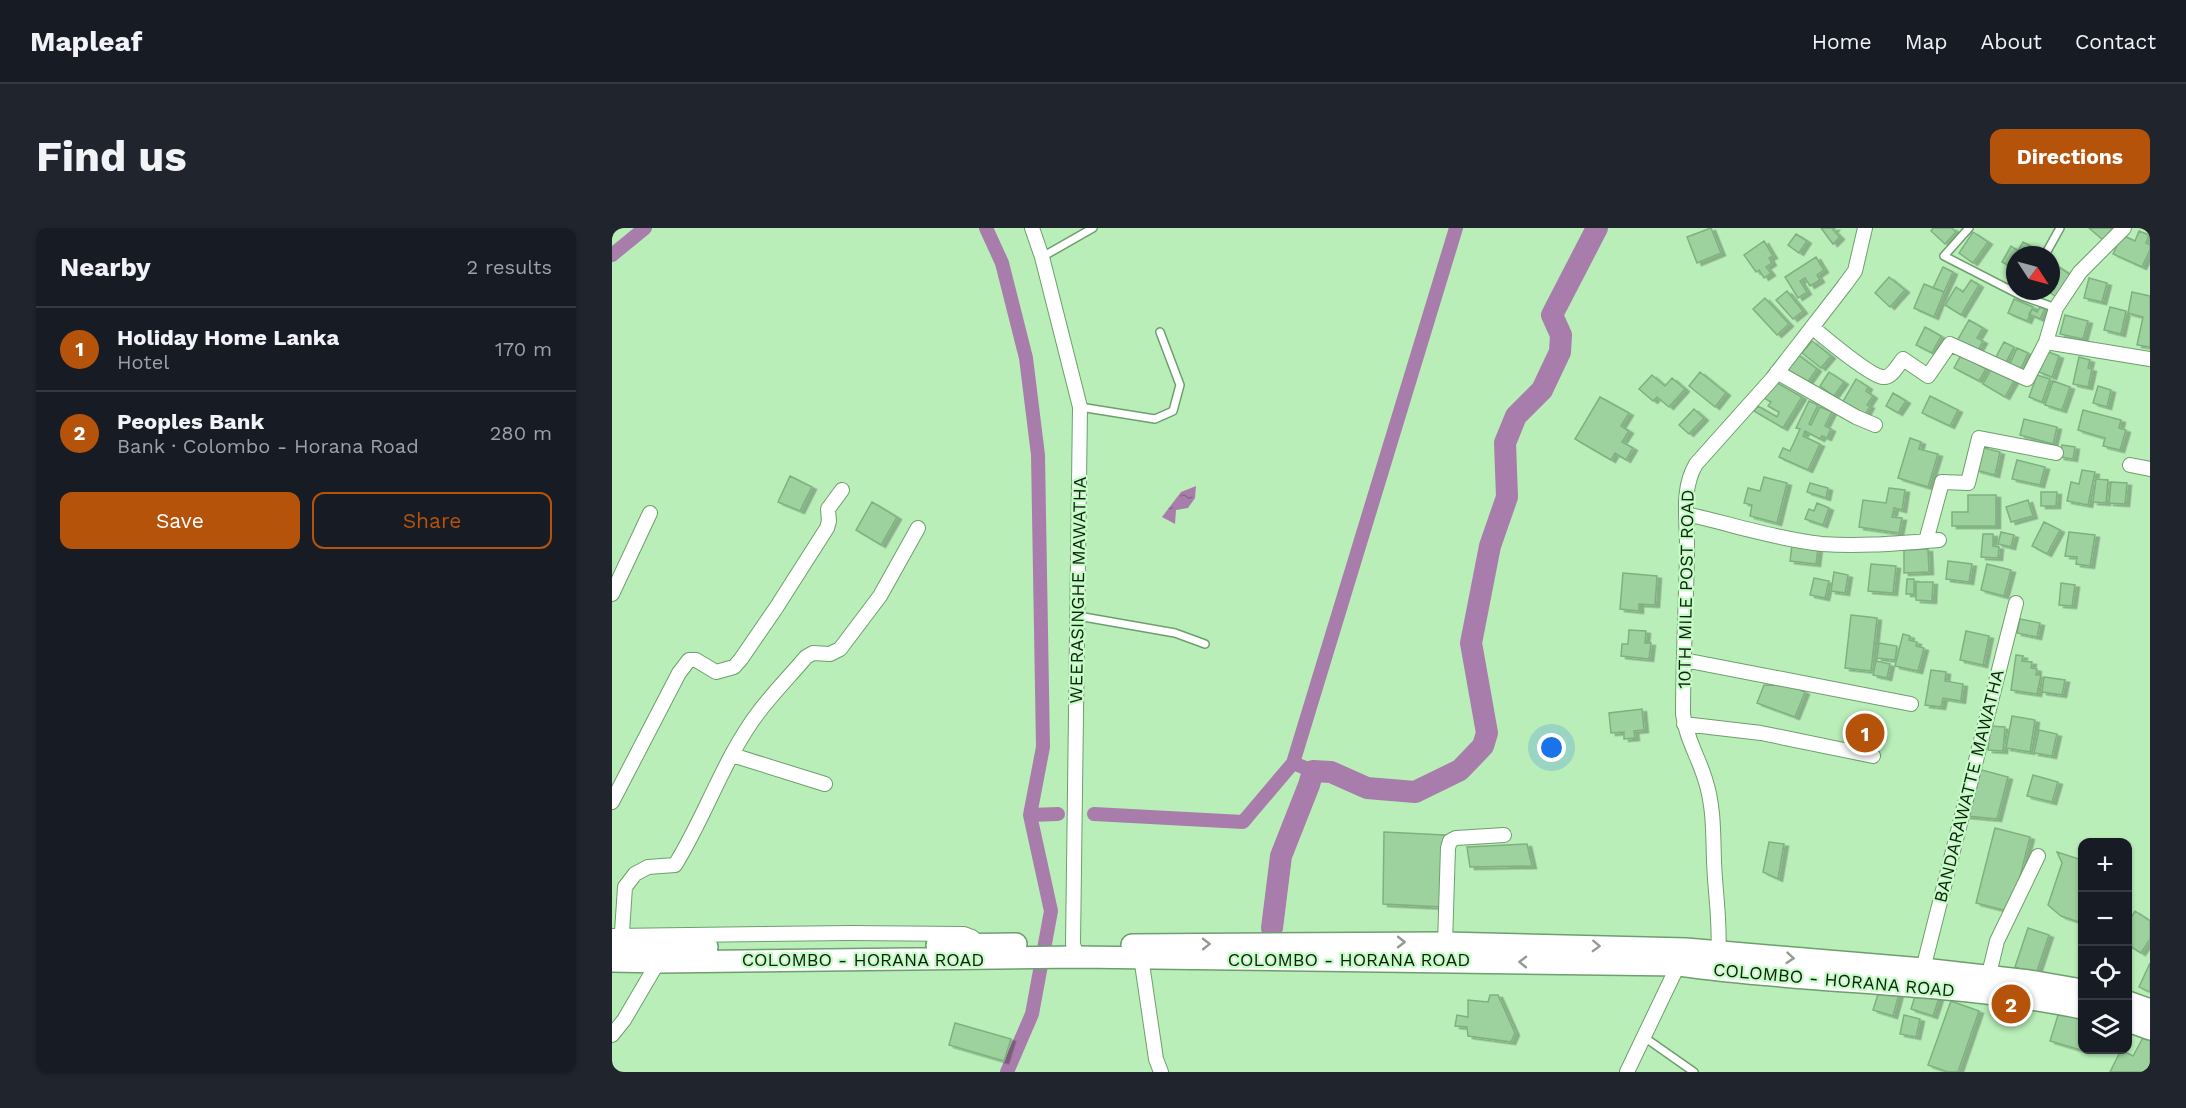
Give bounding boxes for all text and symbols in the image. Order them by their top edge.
text: Mapleaf [30,25,142,58]
text: Home [1812,29,1872,54]
text: Map [1905,29,1948,54]
text: About [1981,29,2042,54]
text: Contact [2075,29,2156,54]
button: Directions [1990,129,2150,184]
text: Find us [36,132,187,181]
north arrow [2006,246,2060,300]
text: Nearby [60,252,151,282]
text: 2 results [467,255,552,279]
text: Holiday Home Lanka [117,325,339,350]
text: 1 [75,337,84,361]
text: 170 m [495,337,552,361]
text: Hotel [117,350,169,374]
text: Peoples Bank [117,409,264,434]
text: 2 [74,421,85,445]
text: 280 m [490,421,552,445]
text: Bank · Colombo - Horana Road [117,434,419,458]
street label: WEERASINGHE MAWATHA [1065,476,1090,704]
street label: 10TH MILE POST ROAD [1673,489,1698,689]
button: Save [60,492,300,549]
button: Share [312,492,552,549]
street label: BANDARAWATTE MAWATHA [1929,667,2008,905]
pin: 1 [1846,710,1884,756]
your location [1537,733,1566,762]
map controls [2078,838,2132,1054]
button: + [2078,838,2132,892]
button: − [2078,892,2132,946]
one-way arrow [1396,936,1405,948]
one-way arrow [1201,938,1210,950]
one-way arrow [1591,940,1600,952]
button: locate [2078,946,2132,1000]
street label: COLOMBO - HORANA ROAD [742,949,984,970]
street label: COLOMBO - HORANA ROAD [1228,949,1470,970]
one-way arrow [1786,951,1795,964]
one-way arrow [1518,956,1527,968]
street label: COLOMBO - HORANA ROAD [1712,958,1956,1001]
pin: 2 [1992,982,2030,1026]
button: layers [2078,1000,2132,1054]

